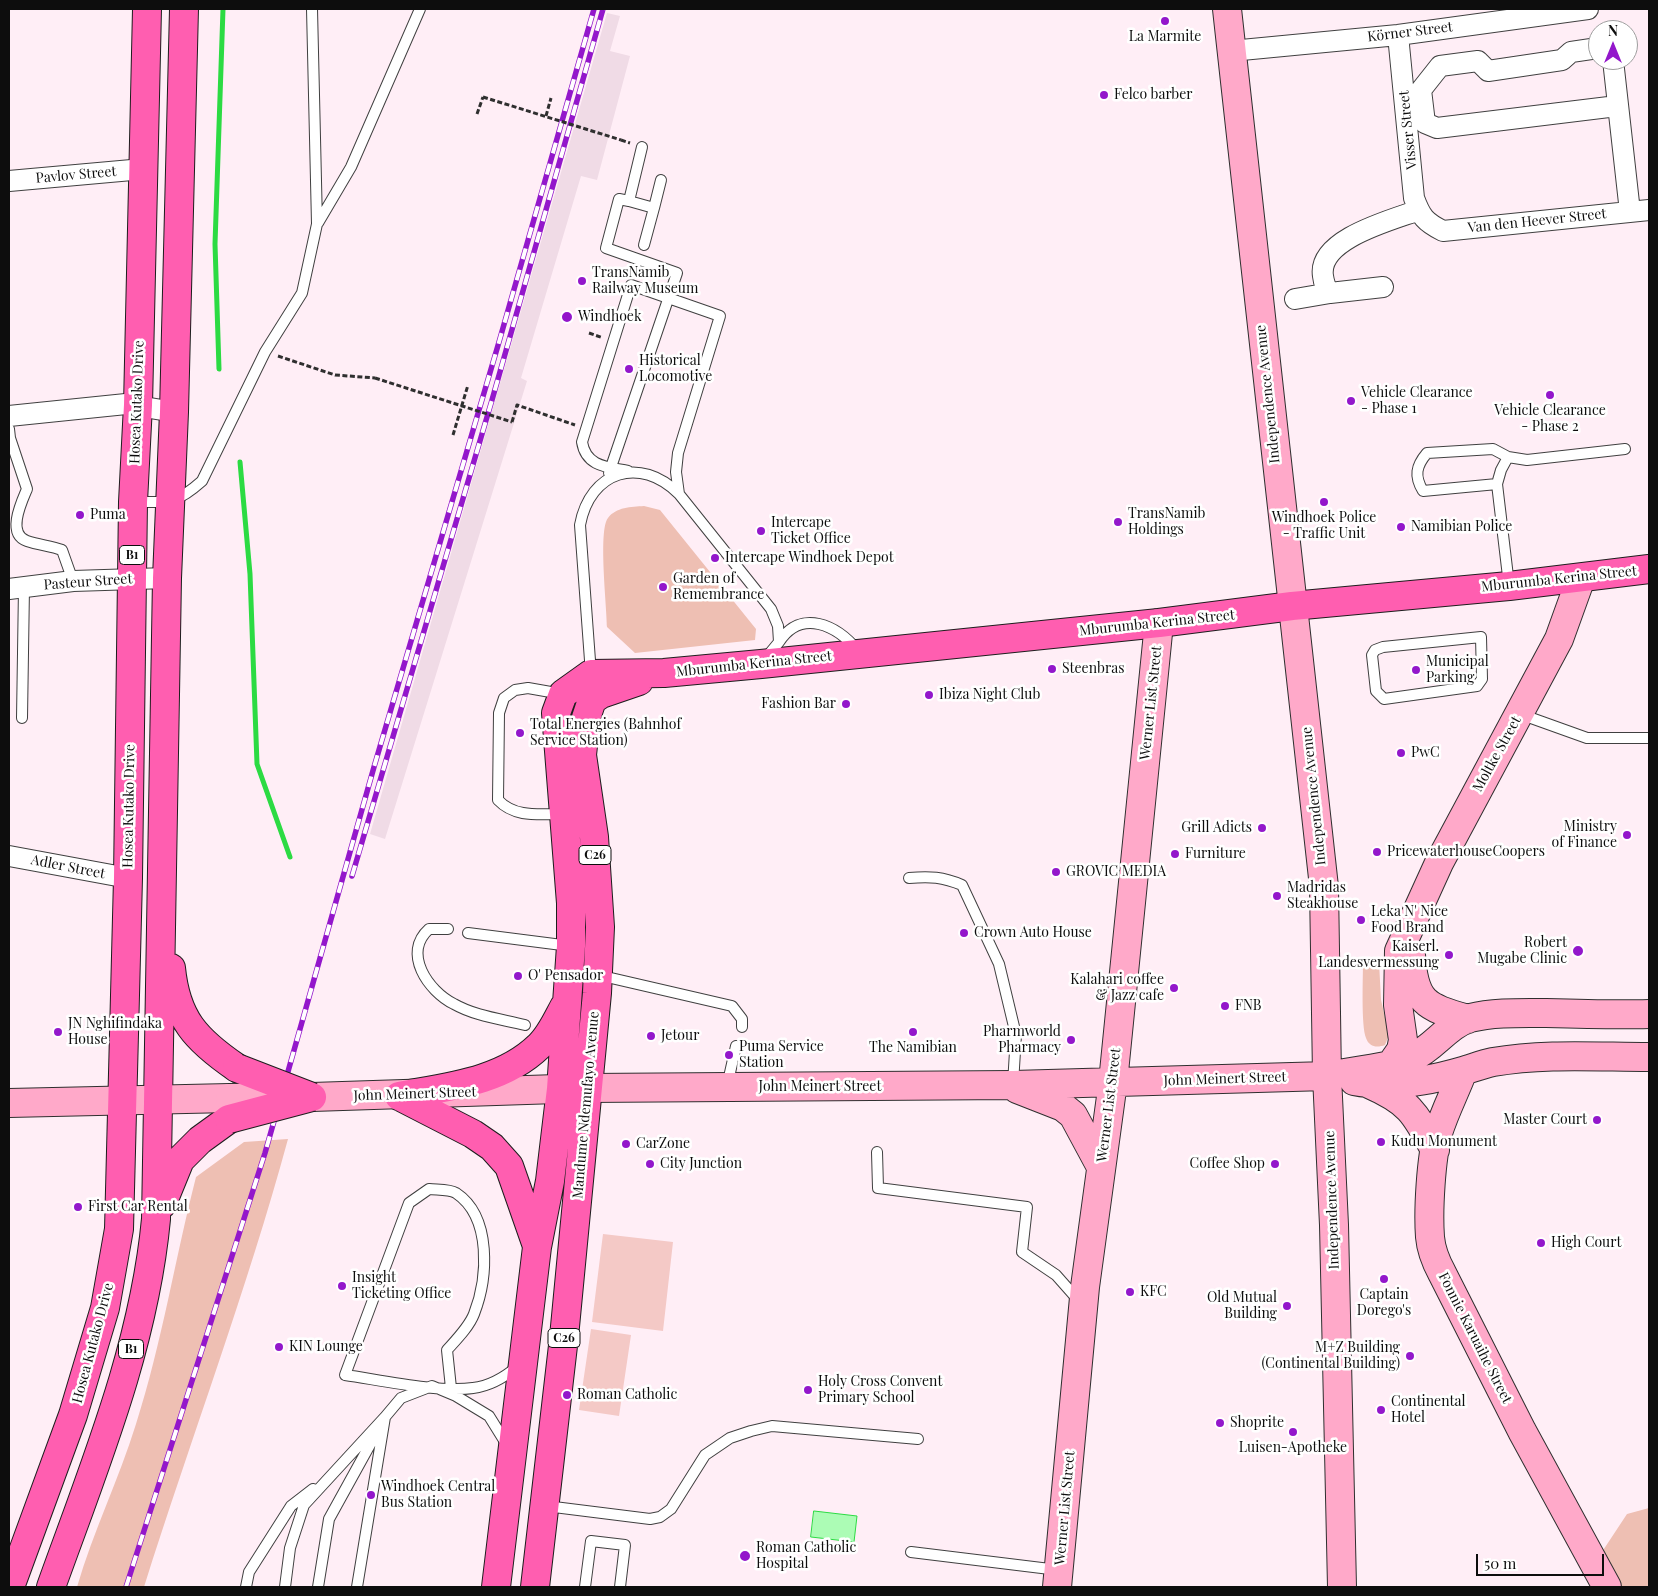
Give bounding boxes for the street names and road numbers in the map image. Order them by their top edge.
street label: Körner Street [1366,18,1454,46]
street label: Visser Street [1395,90,1421,170]
street label: Pavlov Street [35,163,117,187]
street label: Van den Heever Street [1467,205,1607,237]
street label: Independence Avenue [1252,324,1284,464]
street label: Hosea Kutako Drive [126,340,148,464]
road number: B1 [120,546,144,564]
street label: Mburumba Kerina Street [1480,562,1638,596]
street label: Pasteur Street [43,571,133,593]
street label: Mburumba Kerina Street [1078,606,1236,640]
street label: Werner List Street [1137,645,1165,761]
street label: Mburumba Kerina Street [675,647,833,681]
street label: Moltke Street [1469,713,1525,795]
street label: Independence Avenue [1298,726,1330,866]
street label: Hosea Kutako Drive [120,744,138,868]
road number: C26 [579,846,611,864]
street label: Adler Street [29,852,107,882]
street label: Mandume Ndemufayo Avenue [569,1011,603,1199]
street label: Werner List Street [1094,1047,1124,1163]
street label: John Meinert Street [1163,1068,1287,1090]
street label: John Meinert Street [759,1079,881,1095]
street label: John Meinert Street [353,1083,477,1105]
street label: Independence Avenue [1321,1130,1343,1270]
street label: Fonnie Karuaihe Street [1435,1270,1515,1406]
street label: Hosea Kutako Drive [69,1281,117,1405]
road number: C26 [548,1329,580,1348]
road number: B1 [118,1340,144,1358]
street label: Werner List Street [1052,1450,1078,1566]

